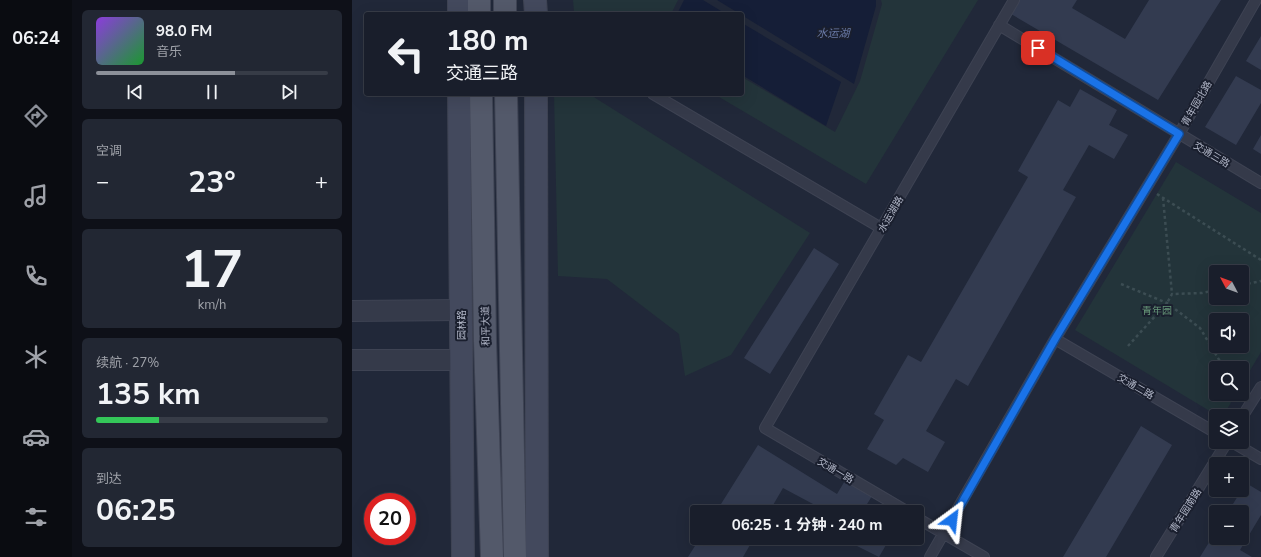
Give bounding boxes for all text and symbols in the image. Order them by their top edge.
text: 98.0 FM [156,21,212,41]
text: 180 m [446,22,529,60]
text: 06:24 [12,26,60,50]
water label: 水运湖 [817,26,851,41]
icon: left [380,28,432,80]
pin [1021,31,1055,65]
icon: arrive [1027,37,1049,59]
text: 音乐 [156,43,182,61]
text: 交通三路 [446,61,518,85]
street label: 青年园北路 [1178,78,1215,129]
icon: previous [124,81,146,103]
icon: pause [201,81,223,103]
icon: next [278,81,300,103]
icon: directions [22,102,50,130]
street label: 交通三路 [1191,139,1232,171]
text: 空调 [96,142,122,160]
text: 23° [188,162,236,203]
text: − [96,167,109,197]
text: + [315,167,328,197]
icon: music [22,182,50,210]
street label: 水运湖路 [875,194,907,235]
text: 17 [181,234,243,305]
icon: phone [22,262,50,290]
north arrow [1209,265,1249,305]
map controls [1209,265,1249,545]
text: km/h [198,296,226,314]
park label: 青年园 [1142,304,1172,318]
street label: 和平大道 [479,306,493,346]
street label: 园林路 [455,310,469,340]
button: sound [1209,313,1249,353]
icon: climate [22,343,50,371]
text: 续航 · 27% [96,354,159,372]
button: search [1209,361,1249,401]
street label: 交通二路 [1115,371,1156,403]
text: 135 km [96,374,201,415]
button: layers [1209,409,1249,449]
icon: car [22,423,50,451]
street label: 交通一路 [815,455,856,487]
button: + [1209,457,1249,497]
text: 到达 [96,470,122,488]
street label: 青年园南路 [1167,486,1205,535]
text: 06:25 [96,490,175,531]
speed limit sign: 20 [364,493,416,545]
position arrow [931,499,973,541]
icon: filters [22,503,50,531]
button: − [1209,505,1249,545]
text: 06:25 · 1 分钟 · 240 m [732,515,882,535]

